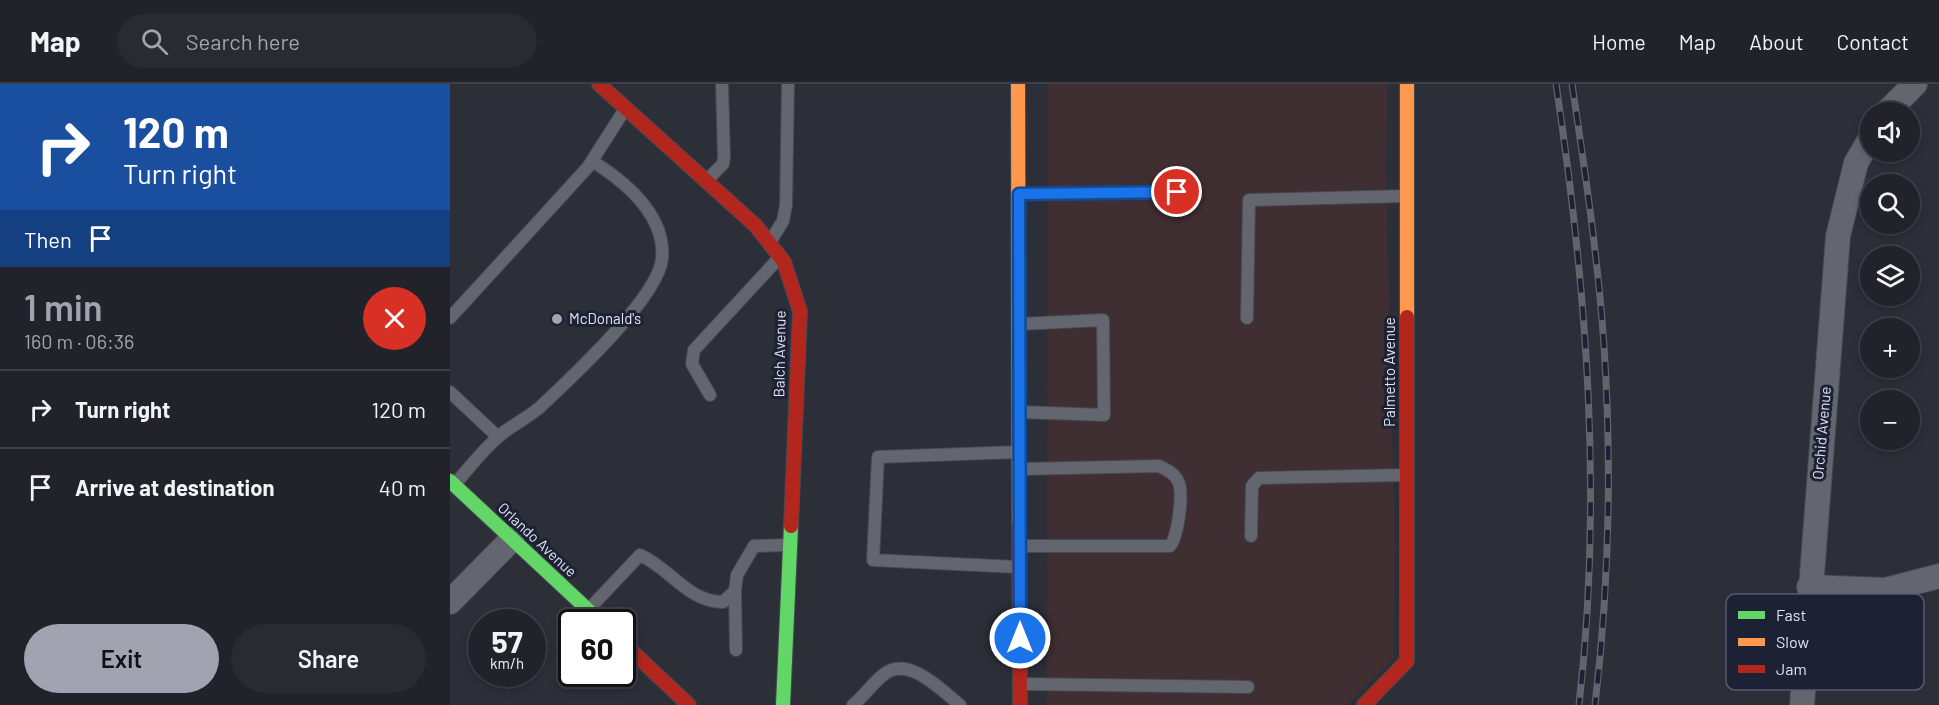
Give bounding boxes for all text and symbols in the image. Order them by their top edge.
search box [117,14,537,68]
text: Map [30,24,81,58]
icon: search [138,25,171,58]
text: Search here [186,28,300,54]
text: Home [1592,29,1646,54]
text: Map [1679,29,1716,54]
text: About [1749,29,1804,54]
text: Contact [1837,29,1909,54]
map controls [1860,102,1920,450]
button: sound [1860,102,1920,162]
text: 120 m [123,106,229,156]
icon: right [24,108,102,186]
text: Turn right [123,157,237,189]
pin [1151,166,1202,217]
button: search [1860,174,1920,234]
icon: arrive [1160,175,1193,208]
icon: arrive [84,222,117,255]
text: Then [24,226,72,252]
button: layers [1860,246,1920,306]
text: 1 min [24,285,103,328]
button: close [363,287,426,350]
place label: McDonald's [569,309,641,327]
street label: Balch Avenue [769,310,789,398]
marker: McDonald's [550,312,564,326]
street label: Palmetto Avenue [1380,317,1398,427]
button: + [1860,318,1920,378]
text: 160 m · 06:36 [24,329,134,353]
street label: Orchid Avenue [1808,386,1834,480]
button: − [1860,390,1920,450]
icon: right [24,393,57,426]
text: Turn right [75,396,170,422]
text: 120 m [371,396,426,422]
icon: arrive [24,471,57,504]
text: Arrive at destination [75,474,274,500]
text: 40 m [379,474,426,500]
street label: Orlando Avenue [495,498,581,580]
legend [1726,594,1924,690]
text: Fast [1776,605,1806,624]
position arrow [988,606,1052,670]
speed limit sign: 60 [558,609,636,687]
text: 57 [491,623,523,659]
button: Exit [24,624,219,693]
button: Share [231,624,426,693]
text: Slow [1776,632,1809,651]
text: km/h [490,654,524,672]
text: Jam [1776,659,1807,678]

